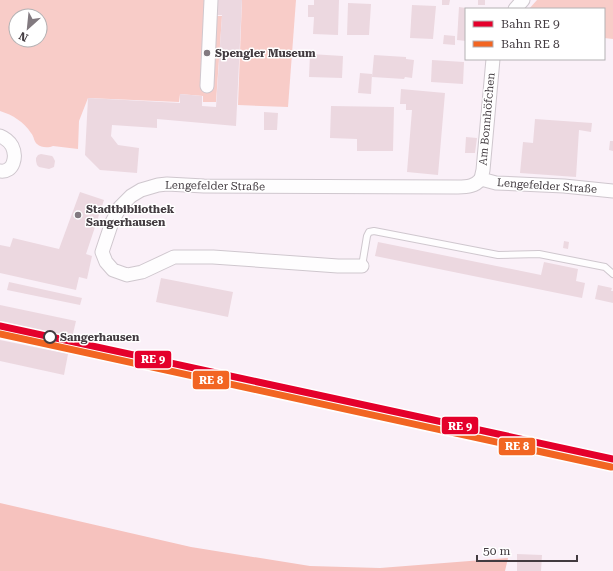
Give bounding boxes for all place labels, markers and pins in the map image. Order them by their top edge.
place label: Spengler Museum [215,47,316,60]
marker: Spengler Museum [202,48,212,58]
place label: Stadtbibliothek Sangerhausen [86,203,175,229]
marker: Stadtbibliothek Sangerhausen [73,210,83,220]
marker: Sangerhausen [43,330,57,344]
place label: Sangerhausen [60,331,140,344]

